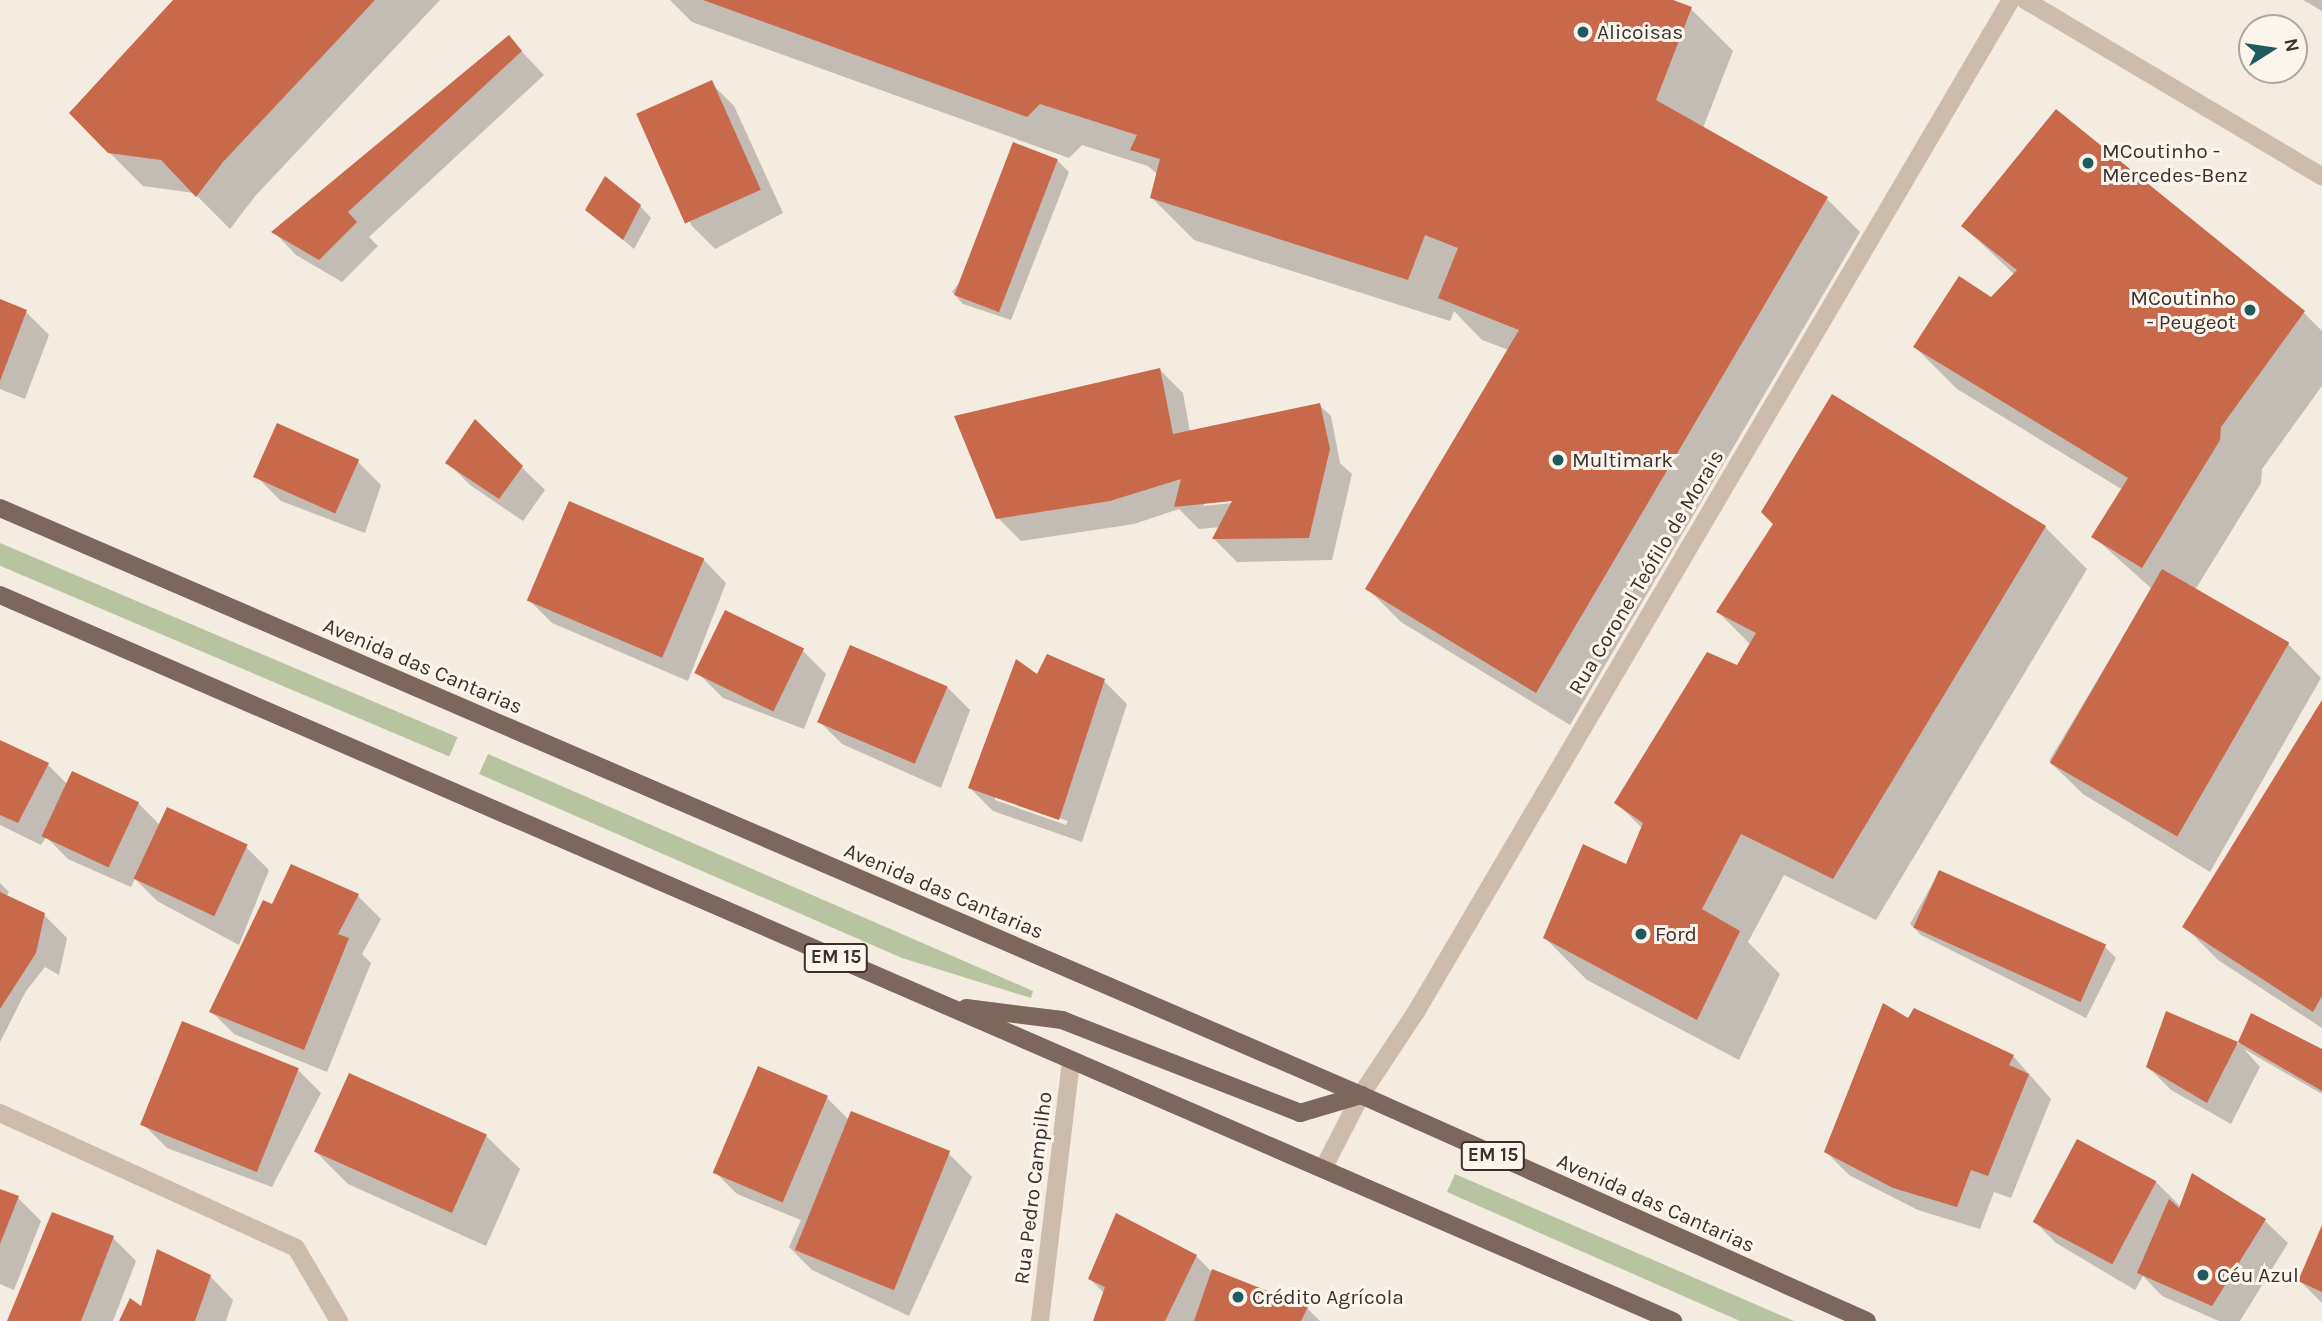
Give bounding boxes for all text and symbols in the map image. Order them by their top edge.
north arrow [2238,14,2308,84]
place label: Alicoisas [1597,19,1683,45]
marker: Alicoisas [1575,24,1591,40]
text: N [2279,36,2304,54]
place label: MCoutinho - Mercedes-Benz [2102,138,2248,188]
marker: MCoutinho - Mercedes-Benz [2080,155,2096,171]
place label: MCoutinho - Peugeot [2130,285,2236,335]
marker: MCoutinho - Peugeot [2242,302,2258,318]
street label: Rua Coronel Teófilo de Morais [1563,445,1729,699]
place label: Multimark [1572,447,1673,473]
marker: Multimark [1550,452,1566,468]
street label: Avenida das Cantarias [320,613,526,719]
street label: Avenida das Cantarias [841,838,1047,944]
place label: Ford [1655,921,1697,947]
marker: Ford [1633,926,1649,942]
road number: EM 15 [803,942,869,974]
street label: Rua Pedro Campilho [1009,1090,1057,1286]
road number: EM 15 [1460,1140,1526,1172]
street label: Avenida das Cantarias [1553,1148,1759,1258]
place label: Céu Azul [2217,1262,2299,1288]
marker: Céu Azul [2195,1267,2211,1283]
place label: Crédito Agrícola [1252,1284,1404,1310]
marker: Crédito Agrícola [1230,1289,1246,1305]

